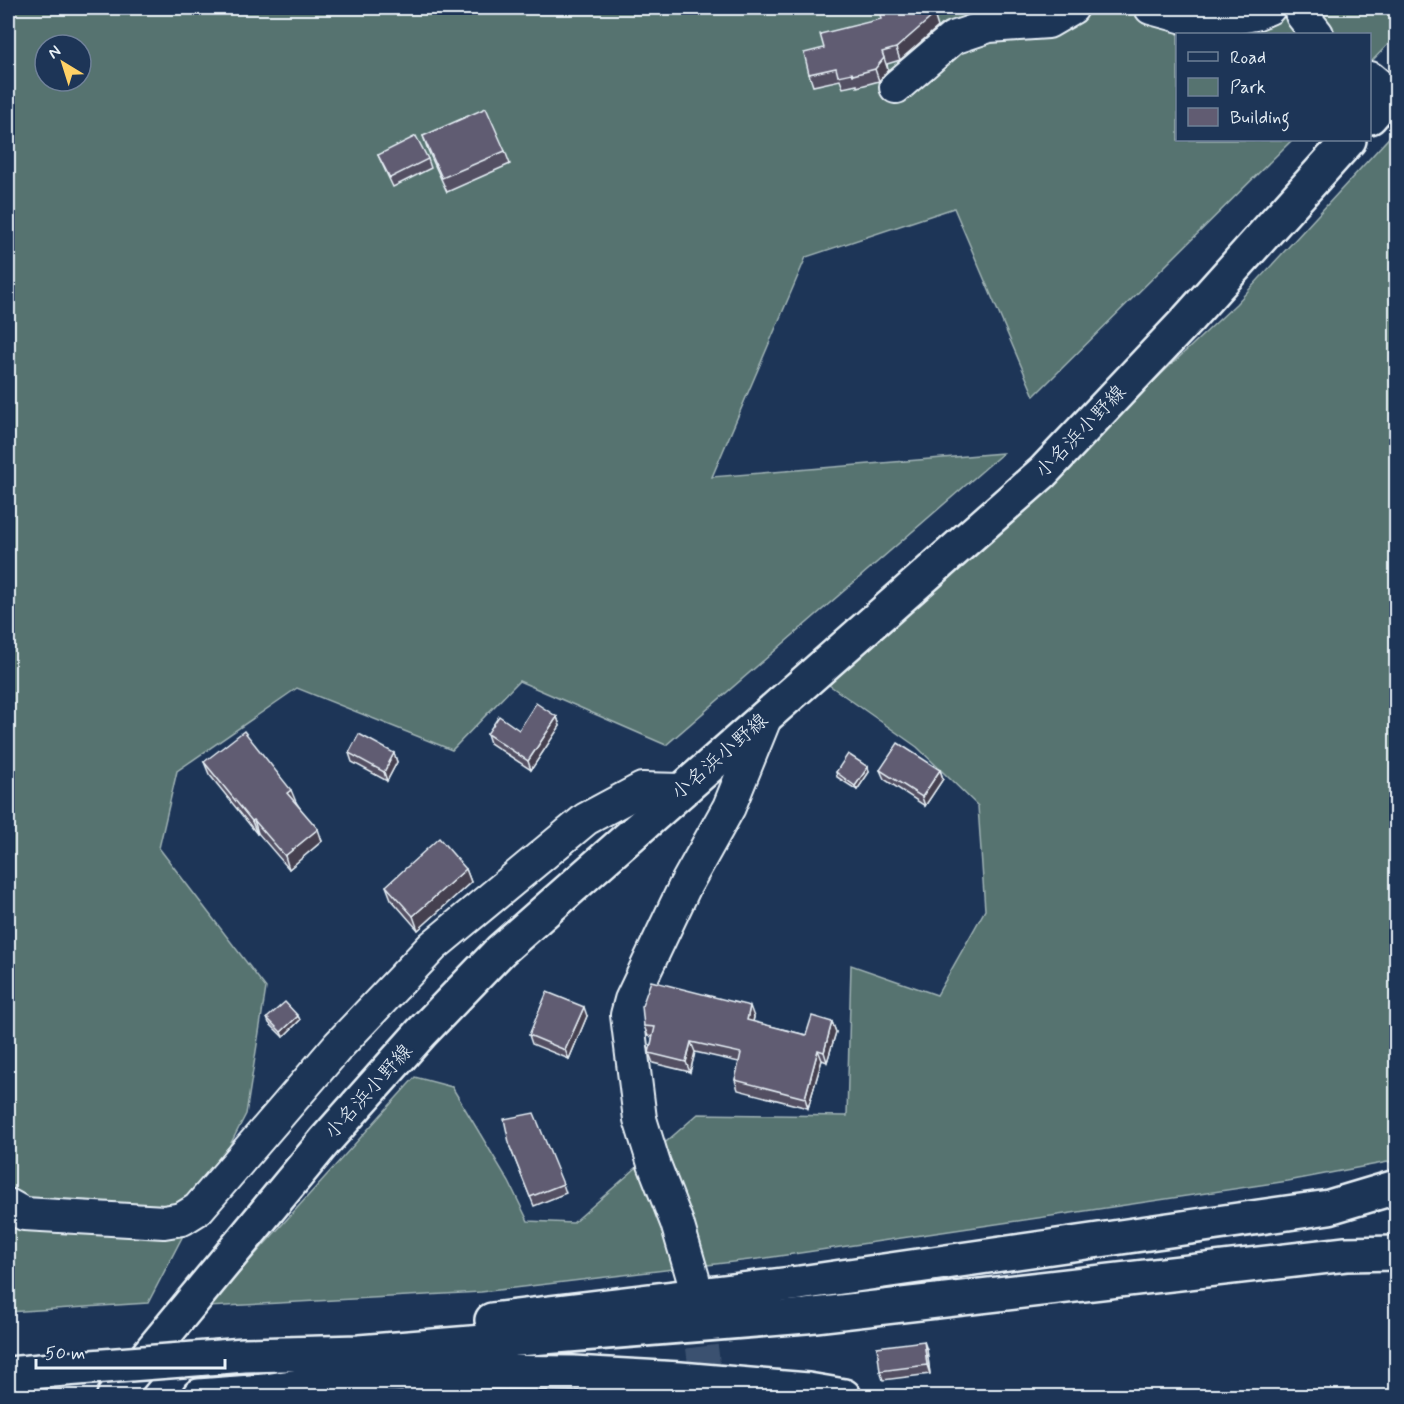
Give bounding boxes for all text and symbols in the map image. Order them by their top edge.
north arrow [33,33,93,93]
legend [1176,33,1371,141]
text: N [44,41,65,64]
text: Road [1230,46,1266,70]
text: Park [1230,76,1266,100]
text: Building [1230,106,1290,132]
street label: 小名浜小野線 [1030,379,1132,485]
street label: 小名浜小野線 [666,707,774,807]
street label: 小名浜小野線 [319,1038,419,1146]
scale bar [36,1332,225,1370]
text: 50 m [45,1342,85,1366]

